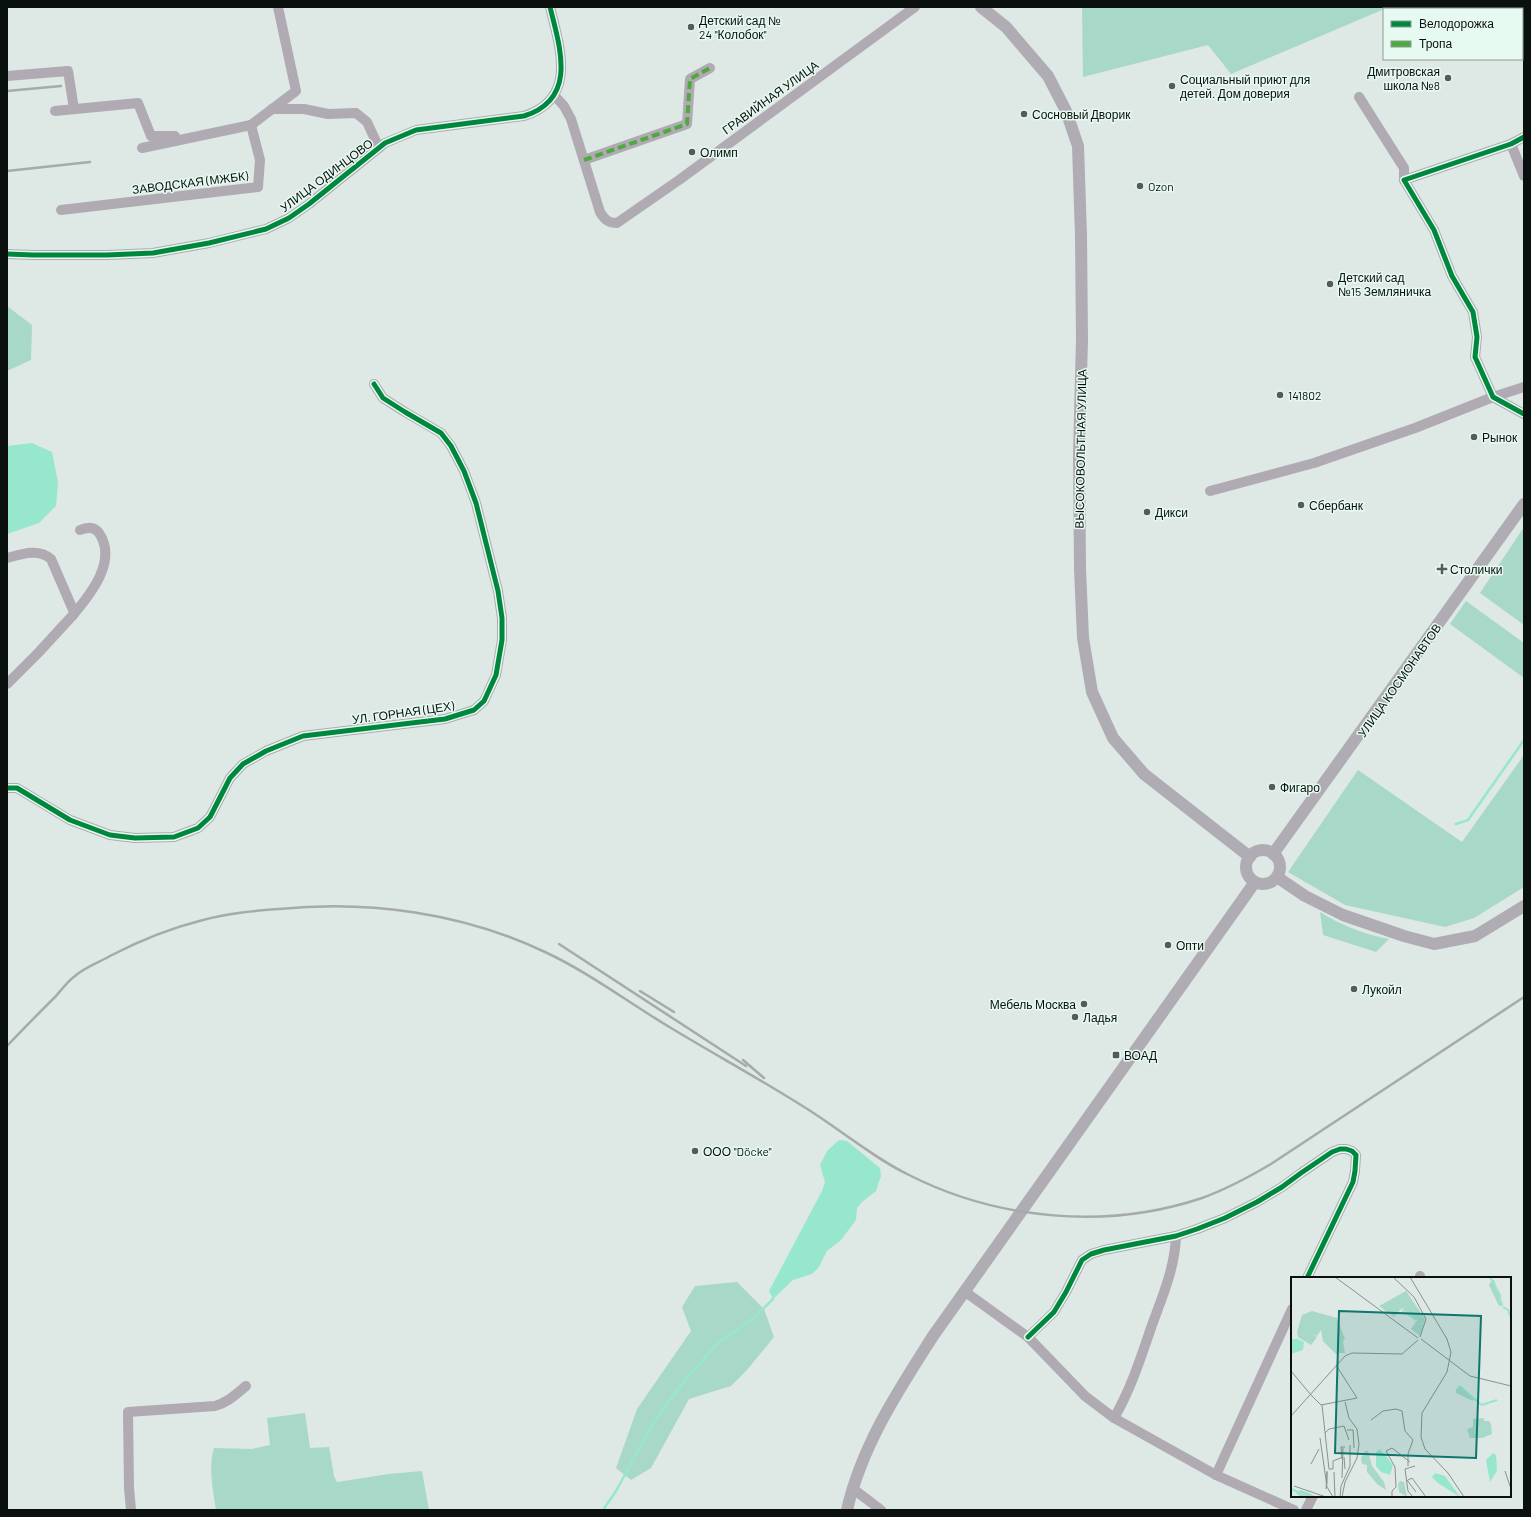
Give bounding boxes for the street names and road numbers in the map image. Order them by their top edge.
street label: ГРАВИЙНАЯ УЛИЦА [719,57,821,137]
street label: УЛИЦА ОДИНЦОВО [277,136,376,215]
street label: ЗАВОДСКАЯ (МЖБК) [131,168,250,197]
street label: ВЫСОКОВОЛЬТНАЯ УЛИЦА [1072,369,1089,529]
street label: УЛИЦА КОСМОНАВТОВ [1355,621,1444,740]
street label: УЛ. ГОРНАЯ (ЦЕХ) [351,698,456,727]

